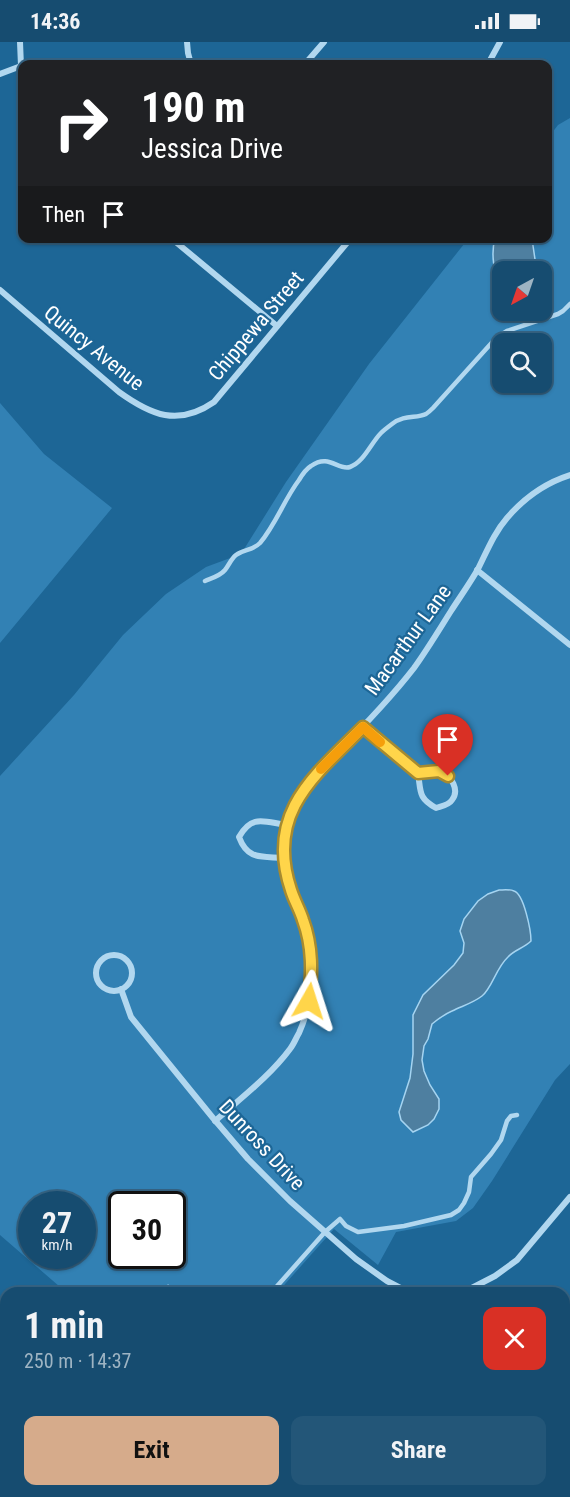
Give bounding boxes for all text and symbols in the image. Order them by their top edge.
text: 14:36 [30,9,81,34]
text: 190 m [141,83,246,132]
icon: right [42,84,120,162]
text: Jessica Drive [141,133,283,165]
icon: arrive [97,198,130,231]
text: Then [42,202,85,227]
north arrow [492,261,552,321]
map controls [492,261,552,393]
street label: Chippewa Street [203,267,309,385]
street label: Quincy Avenue [39,300,149,396]
button: search [492,333,552,393]
street label: Macarthur Lane [360,580,456,700]
pin [422,714,473,776]
icon: arrive [431,723,464,756]
position arrow [277,969,341,1033]
street label: Dunross Drive [214,1095,310,1195]
speed limit sign: 30 [108,1191,186,1269]
text: 27 [42,1205,72,1240]
text: km/h [42,1236,72,1254]
text: 1 min [24,1305,104,1347]
button: close [483,1307,546,1370]
text: 250 m · 14:37 [24,1349,131,1373]
button: Exit [24,1416,279,1485]
button: Share [291,1416,546,1485]

